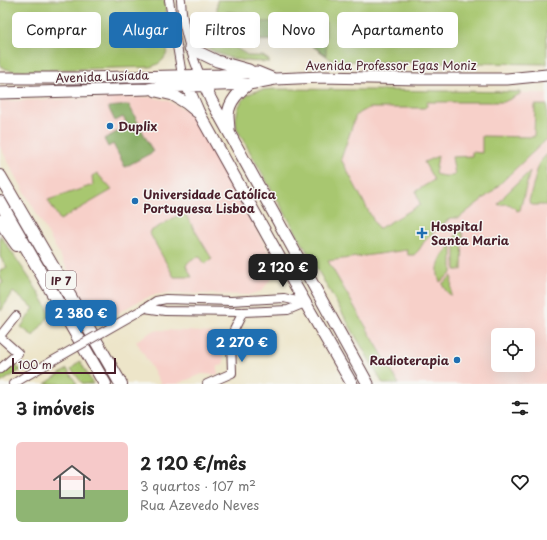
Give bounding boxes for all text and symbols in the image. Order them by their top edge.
chip: Comprar [12,12,101,48]
chip: Alugar [109,12,182,48]
chip: Filtros [190,12,260,48]
chip: Novo [268,12,329,48]
chip: Apartamento [337,12,458,48]
street label: Avenida Professor Egas Moniz [306,56,477,74]
street label: Avenida Lusíada [55,65,150,87]
place label: Duplix [118,117,158,135]
marker: Duplix [105,121,115,131]
place label: Universidade Católica Portuguesa Lisboa [143,185,277,217]
marker: Universidade Católica Portuguesa Lisboa [130,196,140,206]
place label: Hospital Santa Maria [431,217,510,249]
marker: Hospital Santa Maria [416,227,428,239]
pin: 2 120 € [246,254,320,288]
text: 2 120 € [258,257,308,276]
road number: IP 7 [46,271,76,289]
pin: 2 380 € [44,300,118,334]
text: 2 380 € [54,303,108,322]
map controls [491,328,535,372]
button: locate [491,328,535,372]
pin: 2 270 € [205,329,279,363]
text: 2 270 € [216,332,268,351]
place label: Radioterapia [370,351,450,369]
marker: Radioterapia [452,355,462,365]
scale bar [12,356,116,375]
text: 100 m [18,356,52,373]
text: 3 imóveis [16,395,95,421]
icon: filters [509,397,531,419]
text: 2 120 €/mês [140,450,246,476]
icon: home [48,458,96,506]
icon: heart [509,471,531,493]
text: 3 quartos · 107 m² [140,476,256,495]
text: Rua Azevedo Neves [140,495,259,514]

